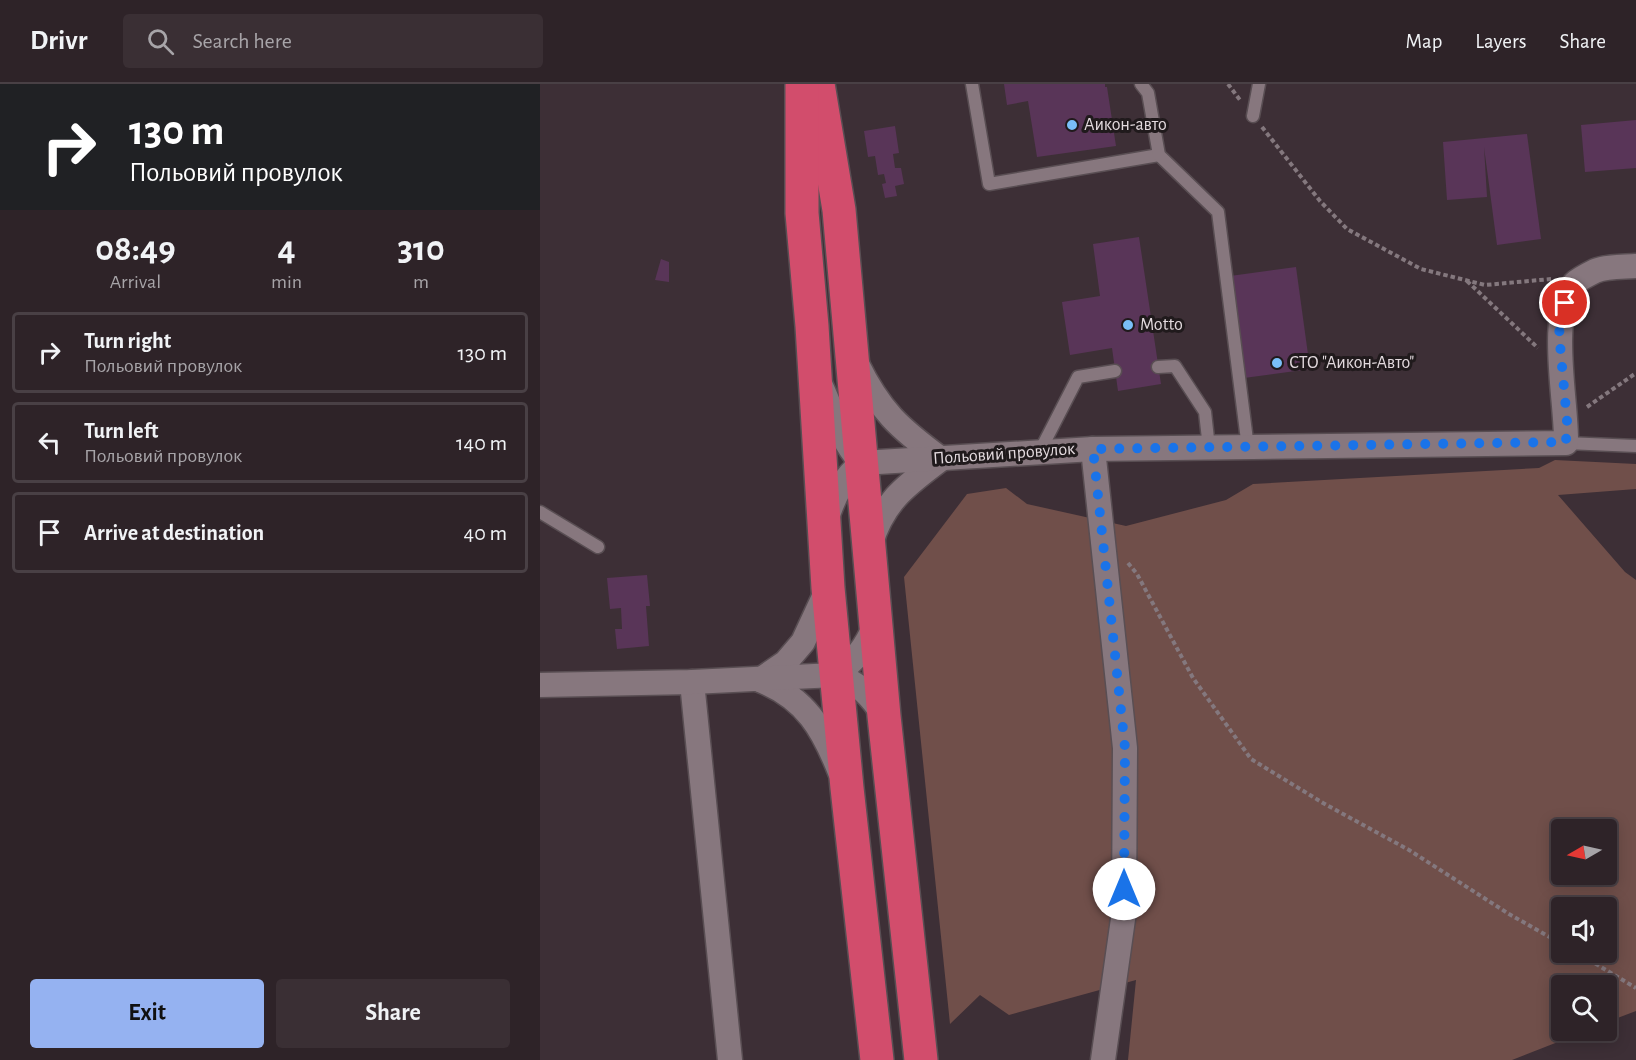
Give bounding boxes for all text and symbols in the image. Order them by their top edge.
search box [123,14,543,68]
icon: search [144,25,177,58]
text: Drivr [30,27,87,55]
text: Search here [192,30,292,52]
text: Map [1406,31,1442,52]
text: Layers [1475,31,1526,52]
text: Share [1559,31,1606,52]
icon: right [30,108,108,186]
text: 130 m [129,110,224,152]
place label: Аикон-авто [1084,116,1167,134]
marker: Аикон-авто [1065,118,1079,132]
text: Польовий провулок [129,159,343,186]
text: 08:49 [95,231,176,267]
text: 4 [277,231,296,267]
text: 310 [397,231,445,267]
text: Arrival [110,272,161,292]
text: min [271,272,302,292]
text: m [413,272,429,292]
pin [1539,277,1590,328]
icon: arrive [1548,286,1581,319]
place label: Motto [1140,316,1183,334]
marker: Motto [1121,318,1135,332]
text: Turn right [84,330,171,352]
icon: right [33,336,66,369]
text: 130 m [458,342,507,364]
place label: СТО "Аикон-Авто" [1289,354,1414,372]
text: Польовий провулок [84,356,242,376]
marker: СТО "Аикон-Авто" [1270,356,1284,370]
text: Turn left [84,420,158,442]
icon: left [33,426,66,459]
text: 140 m [456,432,507,454]
street label: Польовий провулок [932,440,1076,468]
text: Польовий провулок [84,446,242,466]
icon: arrive [33,516,66,549]
text: Arrive at destination [84,522,264,544]
text: 40 m [464,522,507,544]
north arrow [1551,819,1617,885]
map controls [1551,819,1617,1041]
position arrow [1092,857,1156,921]
button: sound [1551,897,1617,963]
button: search [1551,975,1617,1041]
button: Exit [30,979,264,1048]
button: Share [276,979,510,1048]

